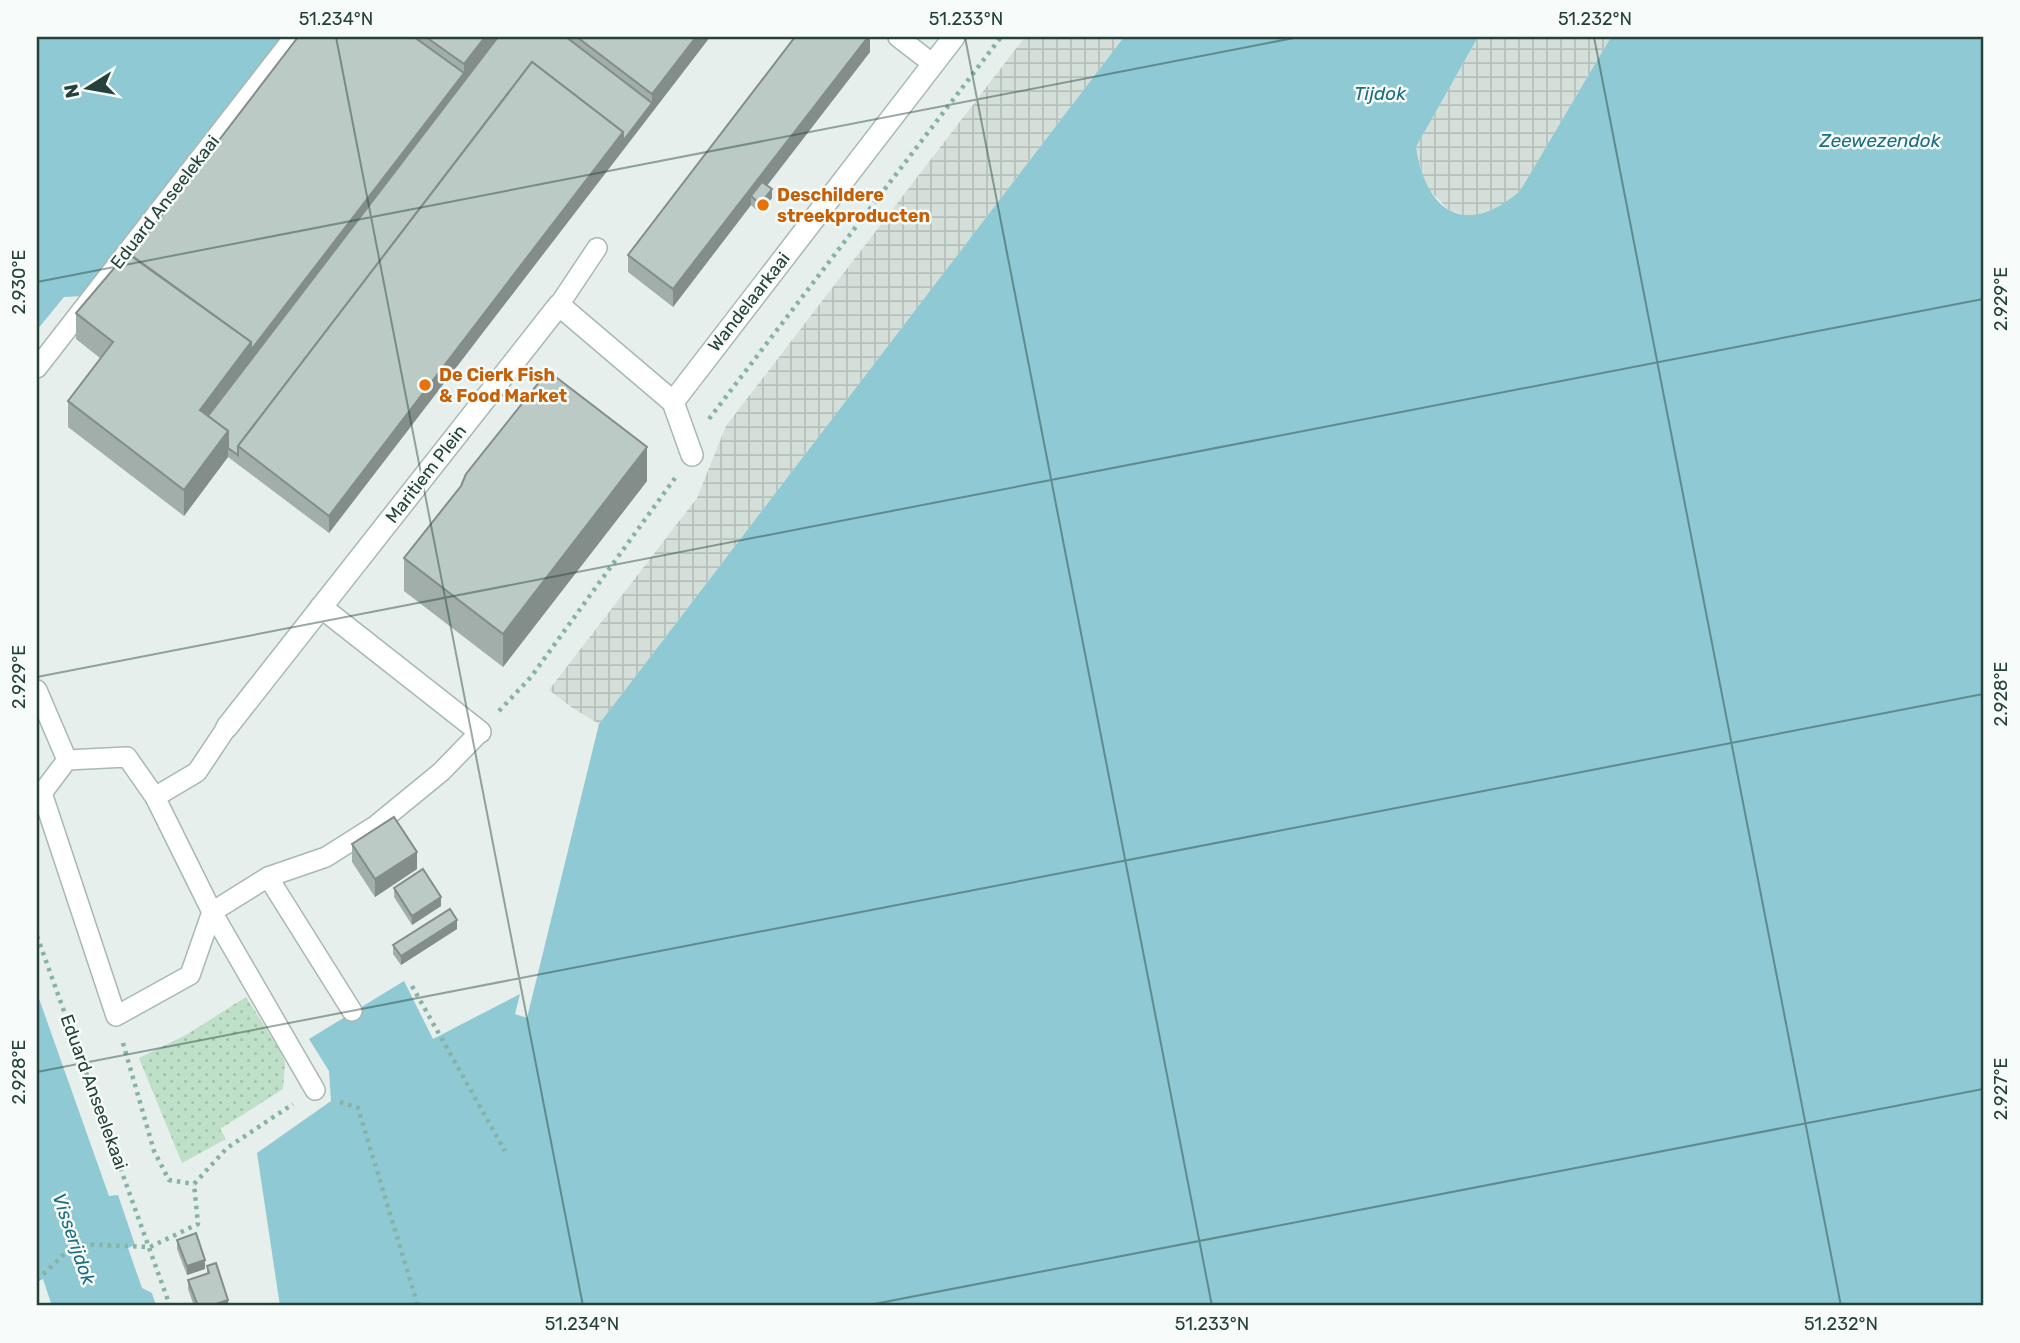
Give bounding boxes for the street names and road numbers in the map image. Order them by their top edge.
street label: Eduard Anseelekaai [106,131,224,273]
street label: Wandelaarkaai [703,248,795,356]
street label: Maritiem Plein [381,421,471,527]
street label: Eduard Anseelekaai [56,1011,132,1173]

